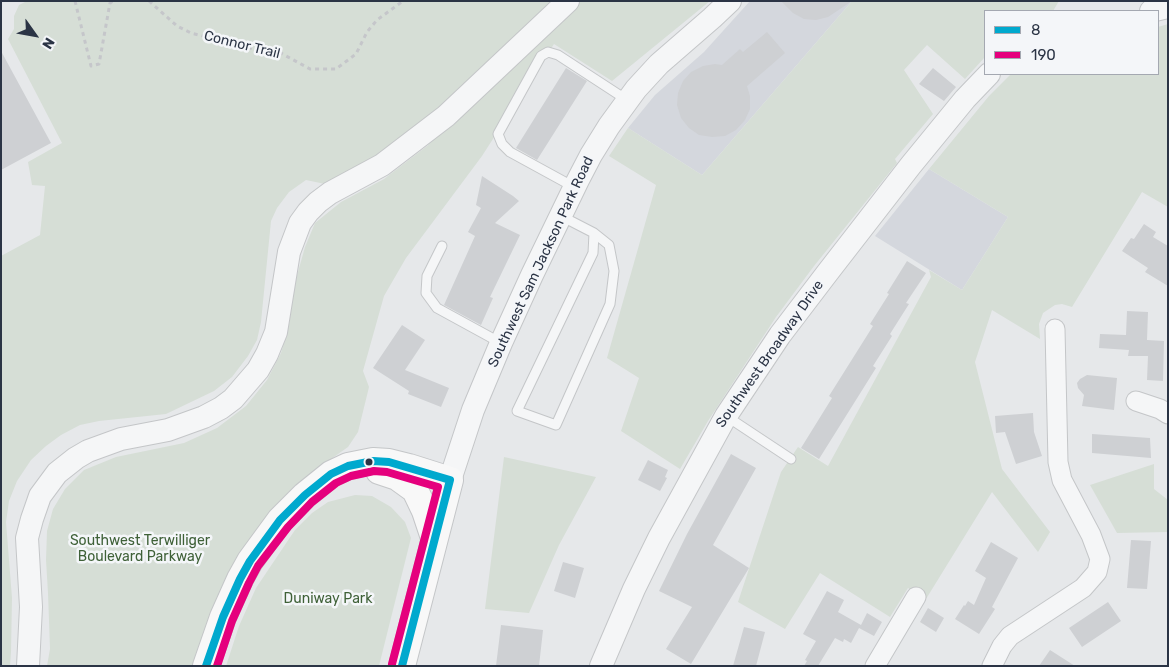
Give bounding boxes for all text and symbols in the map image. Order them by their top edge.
north arrow [10,10,60,60]
legend [984,10,1159,75]
text: 8 [1031,21,1041,39]
street label: Connor Trail [202,27,282,63]
text: N [38,34,58,52]
text: 190 [1031,46,1056,64]
street label: Southwest Sam Jackson Park Road [485,154,597,370]
street label: Southwest Broadway Drive [713,277,827,431]
unlabelled marker [364,457,374,467]
park label: Southwest Terwilliger Boulevard Parkway [70,533,210,566]
park label: Duniway Park [284,591,372,607]

